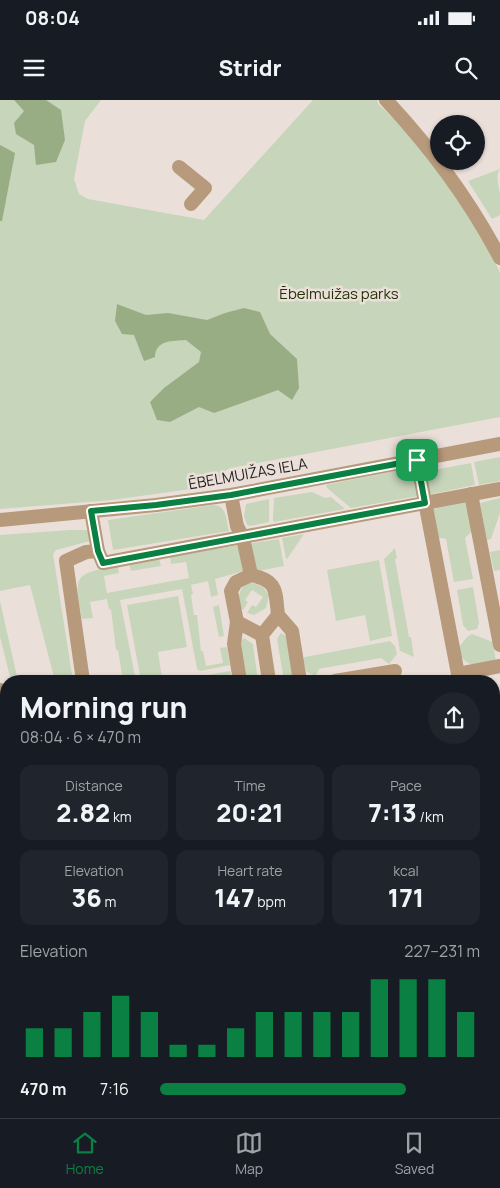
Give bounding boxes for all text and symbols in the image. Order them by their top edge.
text: 08:04 [25,5,80,31]
text: Stridr [219,53,281,83]
icon: menu [20,54,48,82]
icon: search [452,54,480,82]
map controls [430,115,485,170]
button: locate [430,115,485,170]
park label: Ēbelmuižas parks [279,283,399,304]
pin [396,439,438,481]
icon: arrive [403,446,431,474]
street label: ĒBELMUIŽAS IELA [187,453,310,494]
text: Morning run [20,688,187,726]
button: share [428,692,480,744]
text: 08:04 · 6 × 470 m [20,726,141,748]
text: Distance [65,776,123,795]
text: Time [234,776,266,795]
text: Pace [390,776,422,795]
text: 2.82 [56,795,110,830]
text: 20:21 [216,795,284,830]
text: 7:13 [368,795,417,830]
text: km [110,807,132,826]
text: /km [417,807,444,826]
text: Elevation [64,861,124,880]
text: Heart rate [218,861,282,880]
text: kcal [393,861,419,880]
text: 36 [71,880,102,915]
text: 147 [214,880,255,915]
text: 171 [388,880,424,915]
text: m [102,892,117,911]
text: bpm [255,892,286,911]
text: Elevation [20,940,88,962]
text: 227–231 m [404,940,480,962]
text: 470 m [20,1078,66,1100]
text: 7:16 [100,1078,129,1100]
tab: Home [66,1129,104,1178]
tab: Map [235,1129,263,1178]
tab: Saved [395,1129,434,1178]

